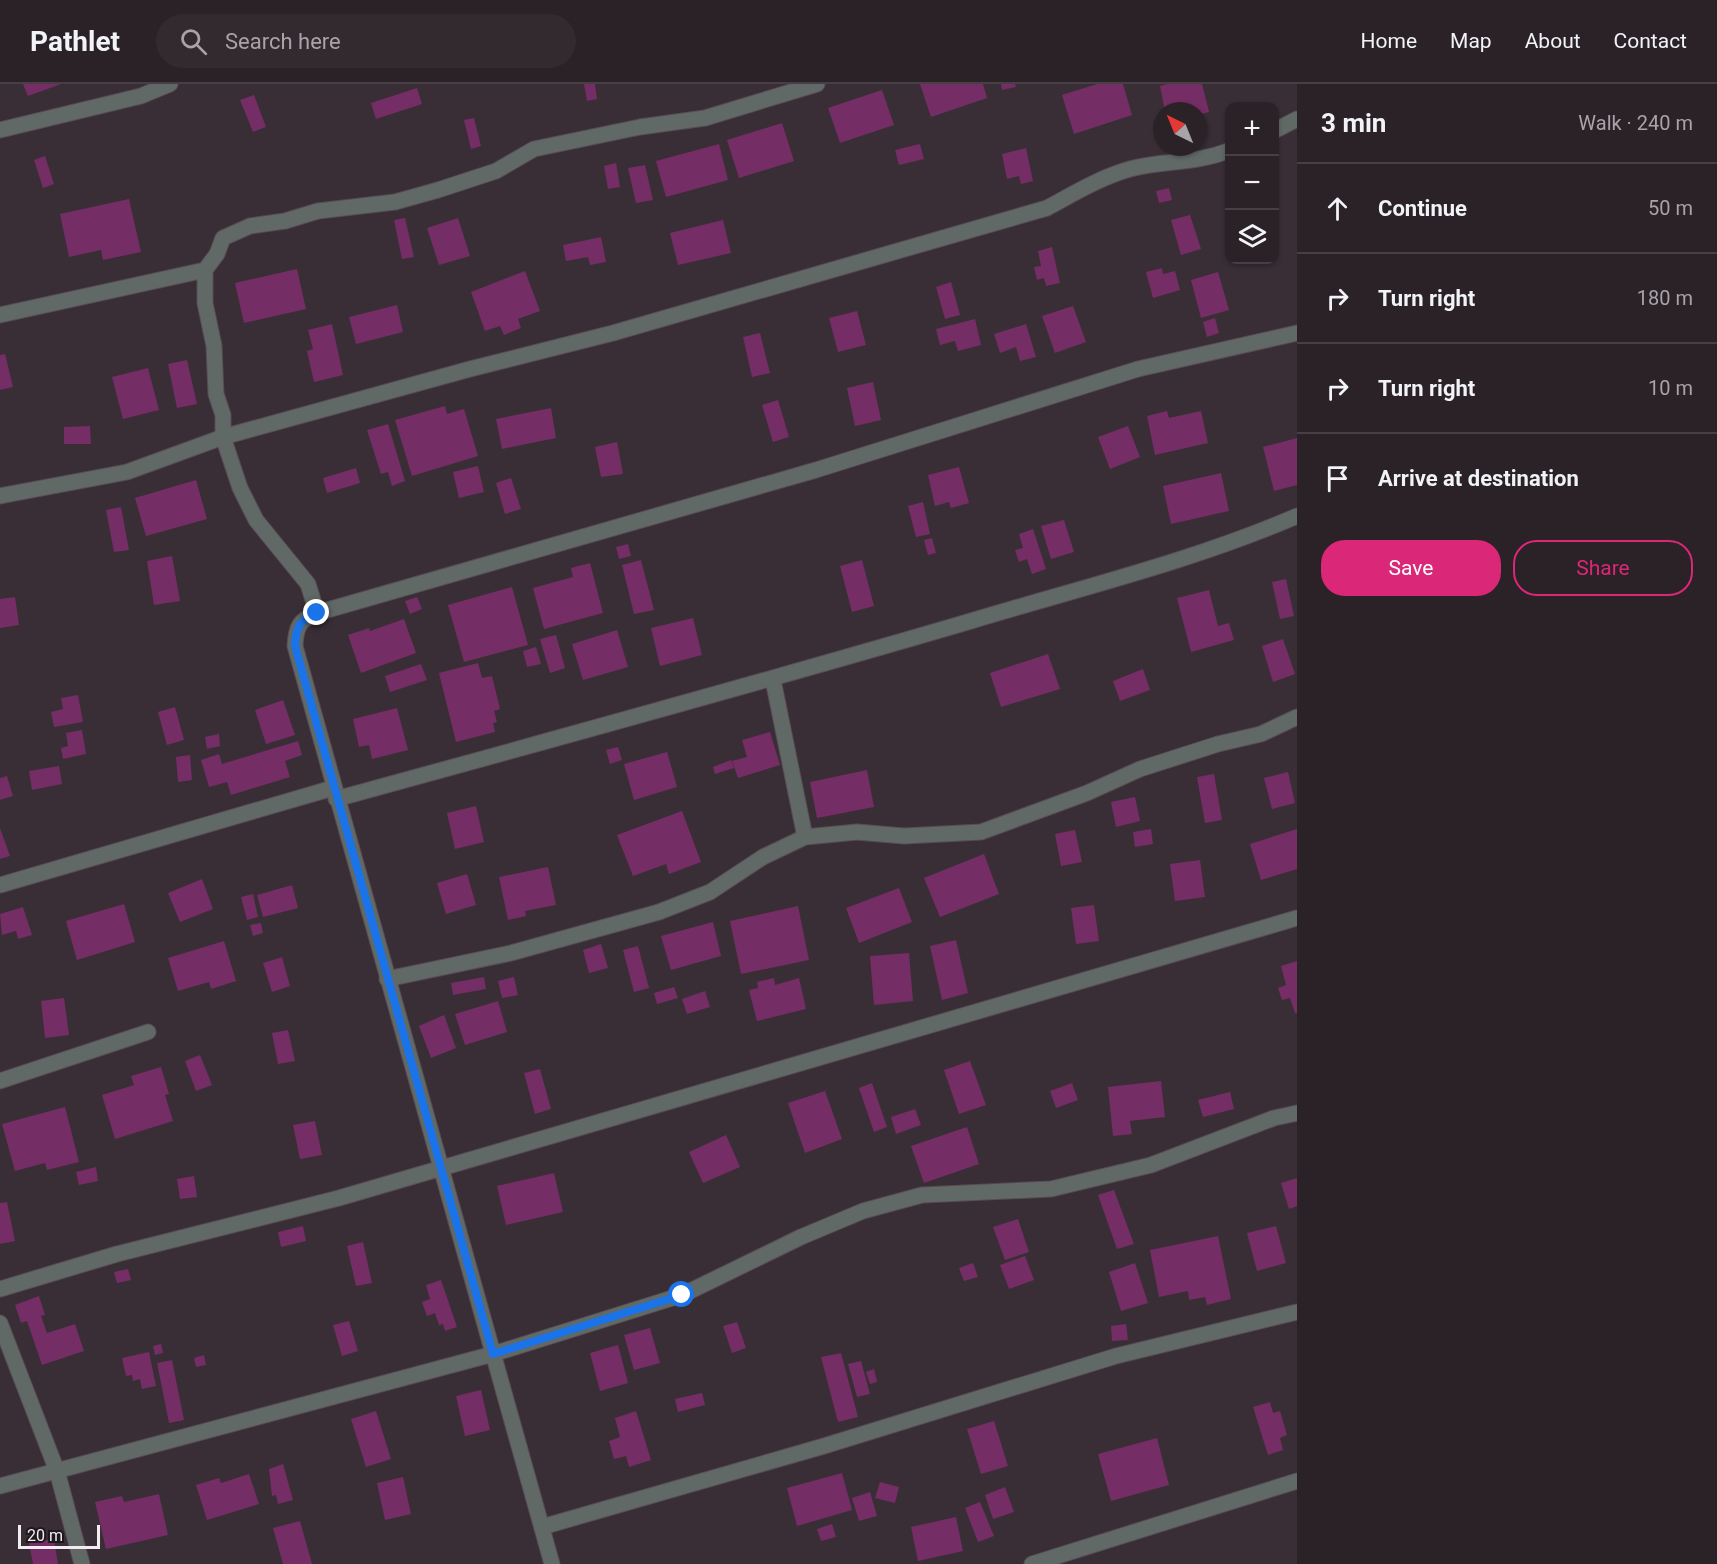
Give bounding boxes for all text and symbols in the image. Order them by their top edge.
search box [156,14,576,68]
text: Pathlet [30,25,120,58]
icon: search [177,25,210,58]
text: Search here [225,29,341,54]
text: Home [1361,29,1417,53]
text: Map [1450,29,1492,53]
text: About [1525,29,1581,53]
text: Contact [1614,29,1687,53]
north arrow [1153,102,1207,156]
map controls [1225,102,1279,264]
button: + [1225,102,1279,156]
text: 3 min [1321,108,1386,138]
text: Walk · 240 m [1578,111,1693,135]
button: − [1225,156,1279,210]
icon: ahead [1321,192,1354,225]
text: Continue [1378,196,1467,221]
text: 50 m [1648,196,1693,220]
button: layers [1225,210,1279,264]
icon: right [1321,282,1354,315]
text: Turn right [1378,286,1475,311]
text: 180 m [1637,286,1693,310]
icon: right [1321,372,1354,405]
text: Turn right [1378,376,1475,401]
text: 10 m [1648,376,1693,400]
icon: arrive [1321,462,1354,495]
text: Arrive at destination [1378,466,1579,491]
button: Save [1321,540,1501,596]
button: Share [1513,540,1693,596]
route end [303,599,329,625]
route start [668,1281,694,1307]
scale bar [18,1522,100,1550]
text: 20 m [27,1526,63,1545]

